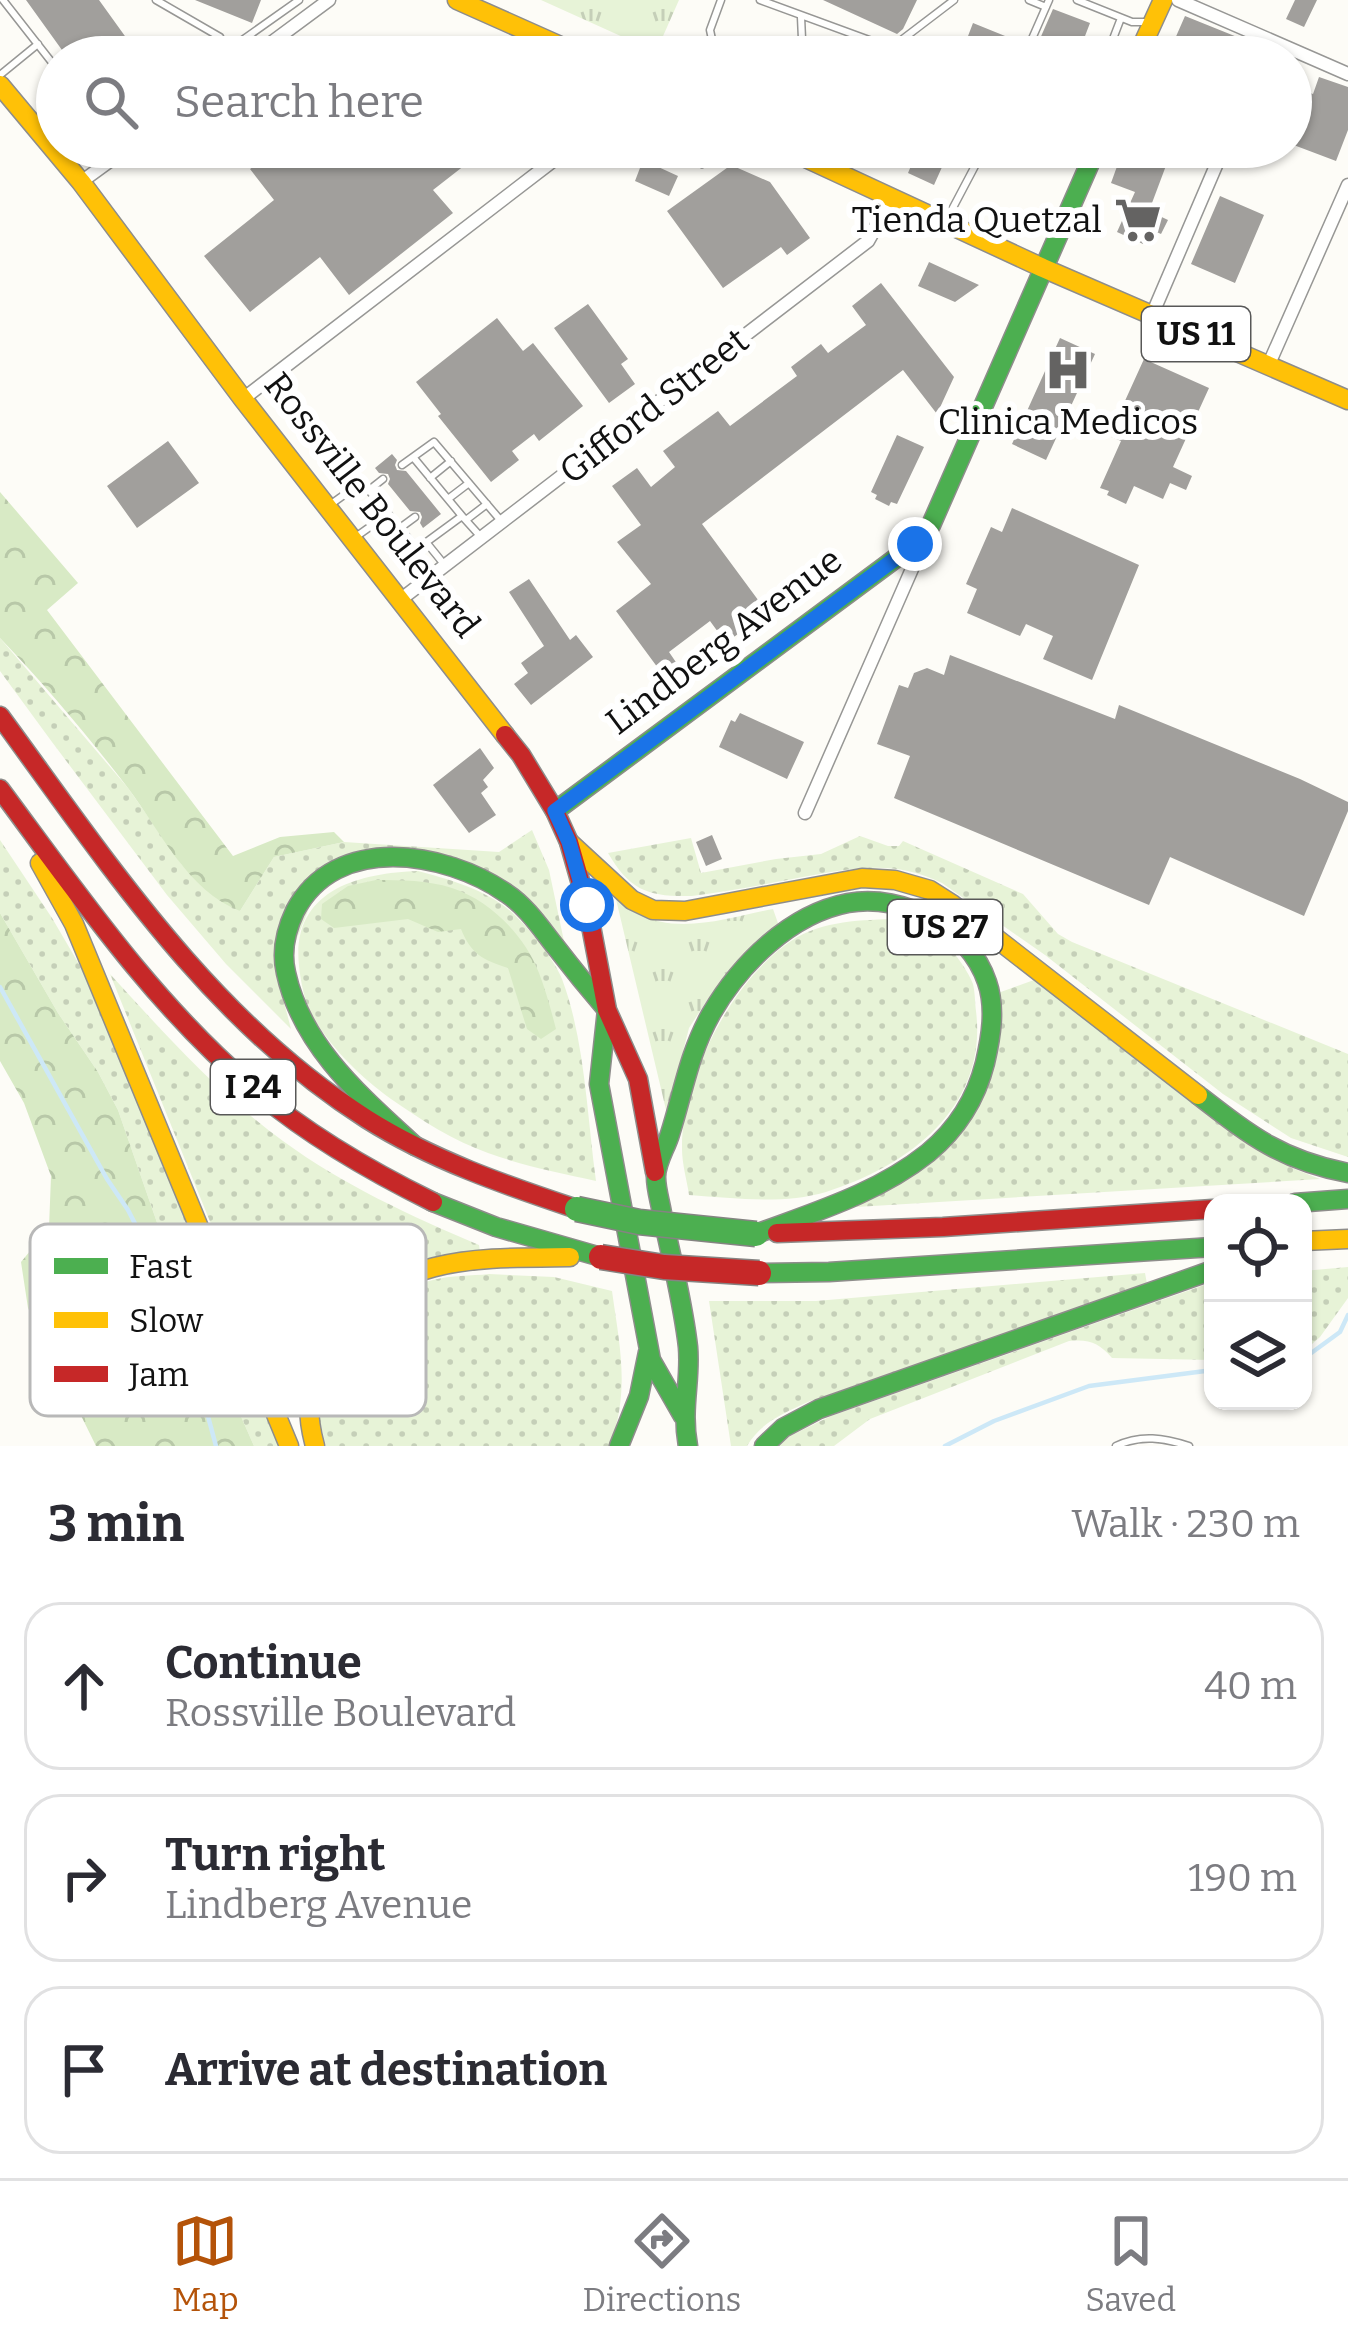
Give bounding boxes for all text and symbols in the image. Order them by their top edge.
search box [36,36,1312,168]
icon: search [78,69,144,135]
text: Search here [174,75,424,129]
supermarket icon: Tienda Quetzal [1113,195,1163,245]
place label: Tienda Quetzal [852,198,1102,242]
road number: US 11 [1142,307,1250,361]
street label: Gifford Street [551,319,757,493]
hospital icon: Clinica Medicos [1043,345,1093,395]
street label: Rossville Boulevard [255,364,489,646]
place label: Clinica Medicos [938,400,1198,444]
route end [888,517,942,571]
street label: Lindberg Avenue [597,538,851,744]
route start [560,878,614,932]
road number: US 27 [888,900,1002,954]
road number: I 24 [211,1060,295,1114]
map controls [1204,1194,1312,1410]
button: locate [1204,1194,1312,1302]
legend [30,1224,426,1416]
text: Fast [129,1247,192,1287]
text: Slow [129,1301,204,1341]
button: layers [1204,1302,1312,1410]
text: Jam [128,1355,189,1395]
text: 3 min [48,1493,184,1555]
text: Walk · 230 m [1071,1501,1300,1547]
text: Continue [165,1636,362,1690]
icon: ahead [51,1653,117,1719]
text: 40 m [1204,1663,1297,1709]
text: Rossville Boulevard [165,1690,516,1736]
text: Turn right [165,1828,385,1882]
icon: right [51,1845,117,1911]
text: 190 m [1188,1855,1297,1901]
text: Lindberg Avenue [165,1882,472,1928]
icon: arrive [51,2037,117,2103]
text: Arrive at destination [165,2043,607,2097]
tab: Map [172,2208,239,2320]
tab: Directions [583,2208,741,2320]
tab: Saved [1085,2208,1176,2320]

